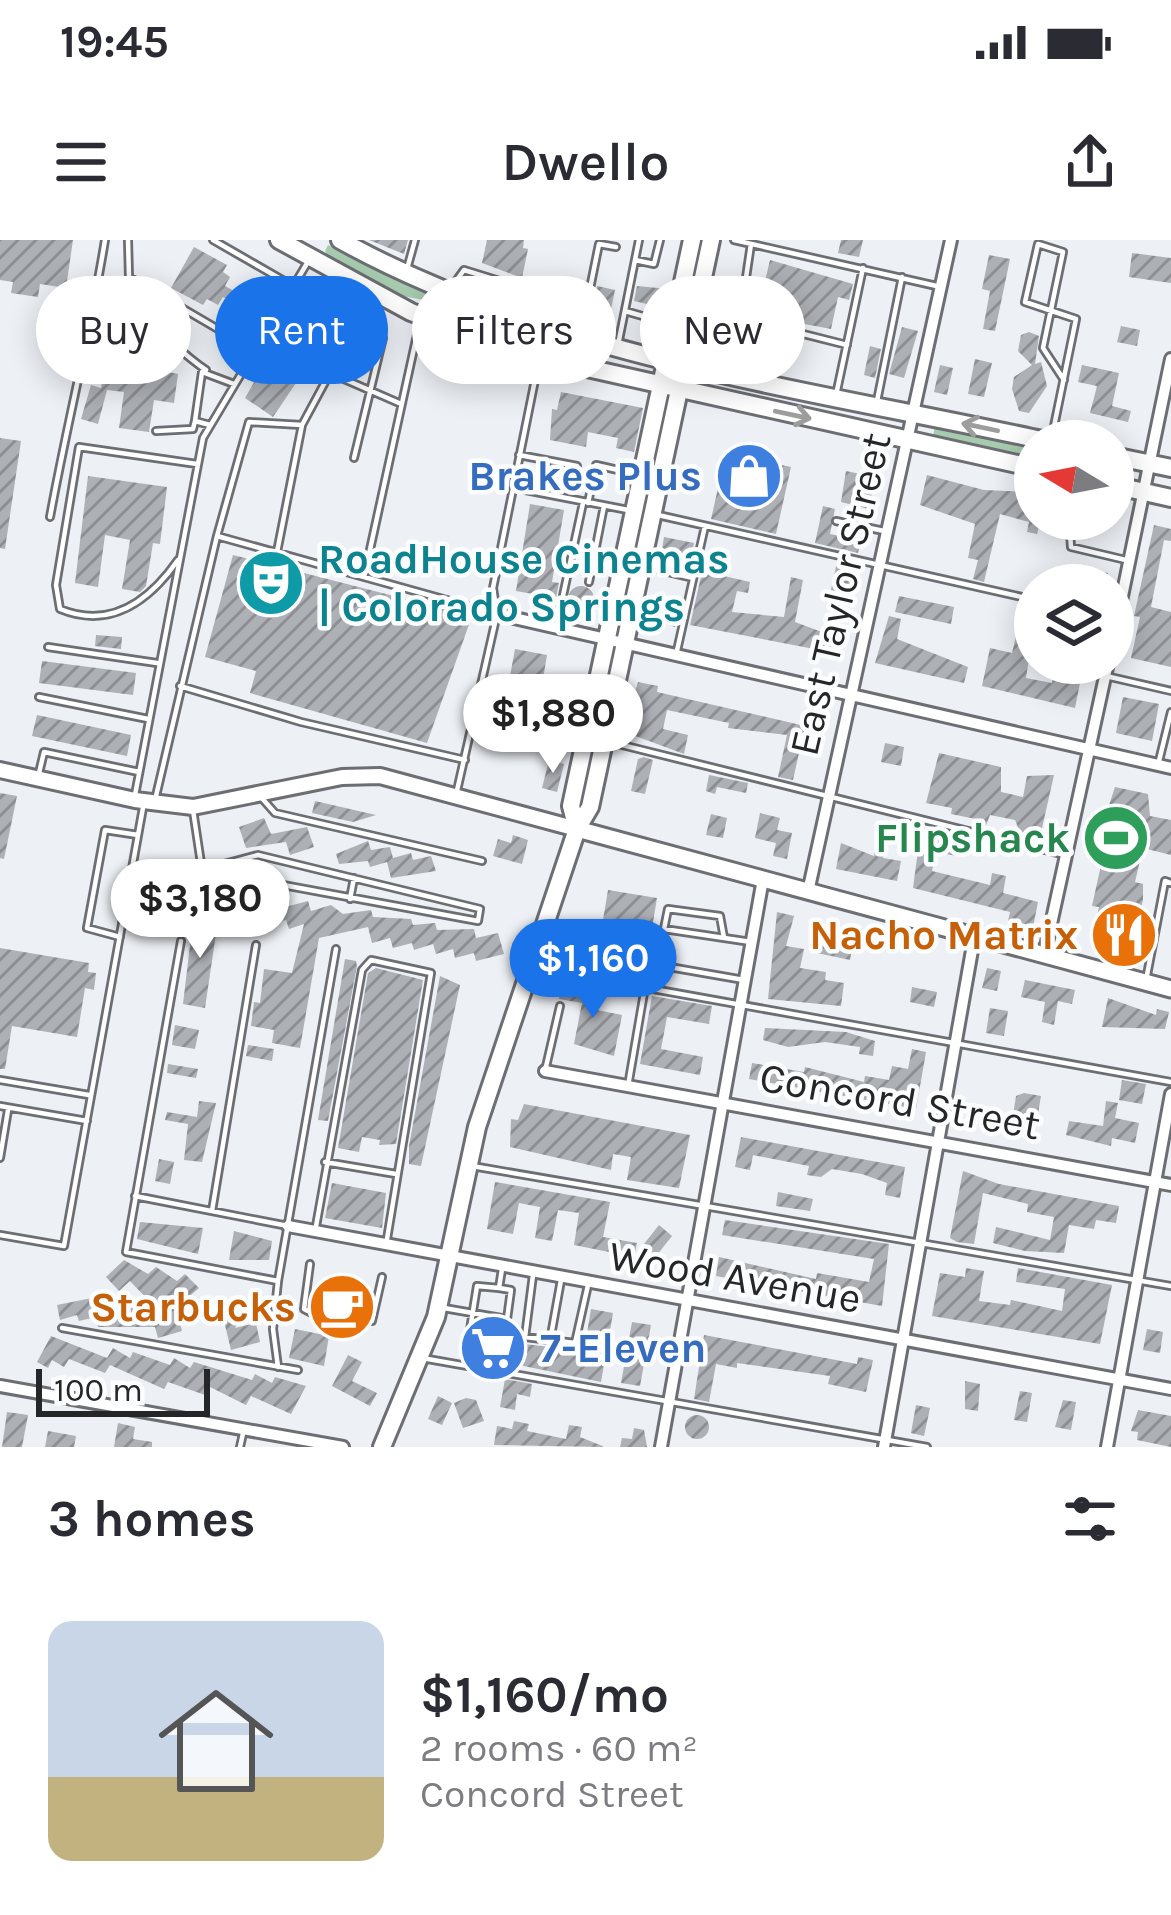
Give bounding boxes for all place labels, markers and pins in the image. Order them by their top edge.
shop icon: Brakes Plus [714,441,784,511]
place label: Brakes Plus [468,451,702,501]
place label: RoadHouse Cinemas | Colorado Springs [318,534,729,632]
theatre icon: RoadHouse Cinemas | Colorado Springs [236,548,306,618]
pin: $1,880 [455,674,651,776]
sports icon: Flipshack [1081,803,1151,873]
place label: Flipshack [875,813,1070,863]
pin: $3,180 [102,859,298,961]
restaurant icon: Nacho Matrix [1089,900,1159,970]
place label: Nacho Matrix [809,910,1078,960]
pin: $1,160 [495,919,691,1021]
cafe icon: Starbucks [307,1272,377,1342]
place label: Starbucks [90,1282,296,1332]
supermarket icon: 7-Eleven [458,1313,528,1383]
place label: 7-Eleven [540,1323,707,1373]

